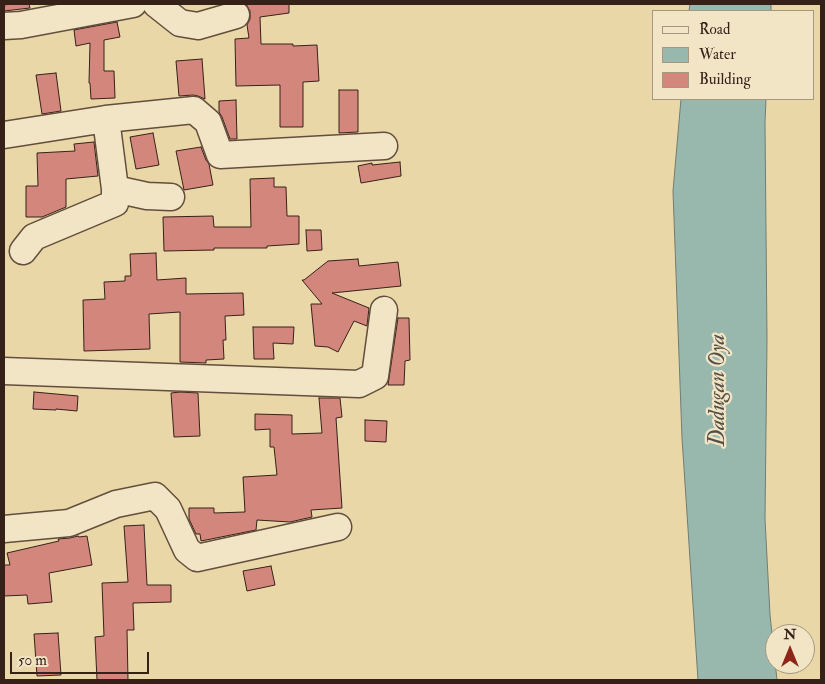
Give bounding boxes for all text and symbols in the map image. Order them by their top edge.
legend [652,10,815,100]
text: Road [699,20,730,39]
text: Water [699,45,736,64]
text: Building [699,70,751,89]
water label: Dadugan Oya [706,334,732,446]
north arrow [765,624,815,674]
text: N [784,626,796,643]
scale bar [12,642,151,674]
text: 50 m [18,651,47,670]

